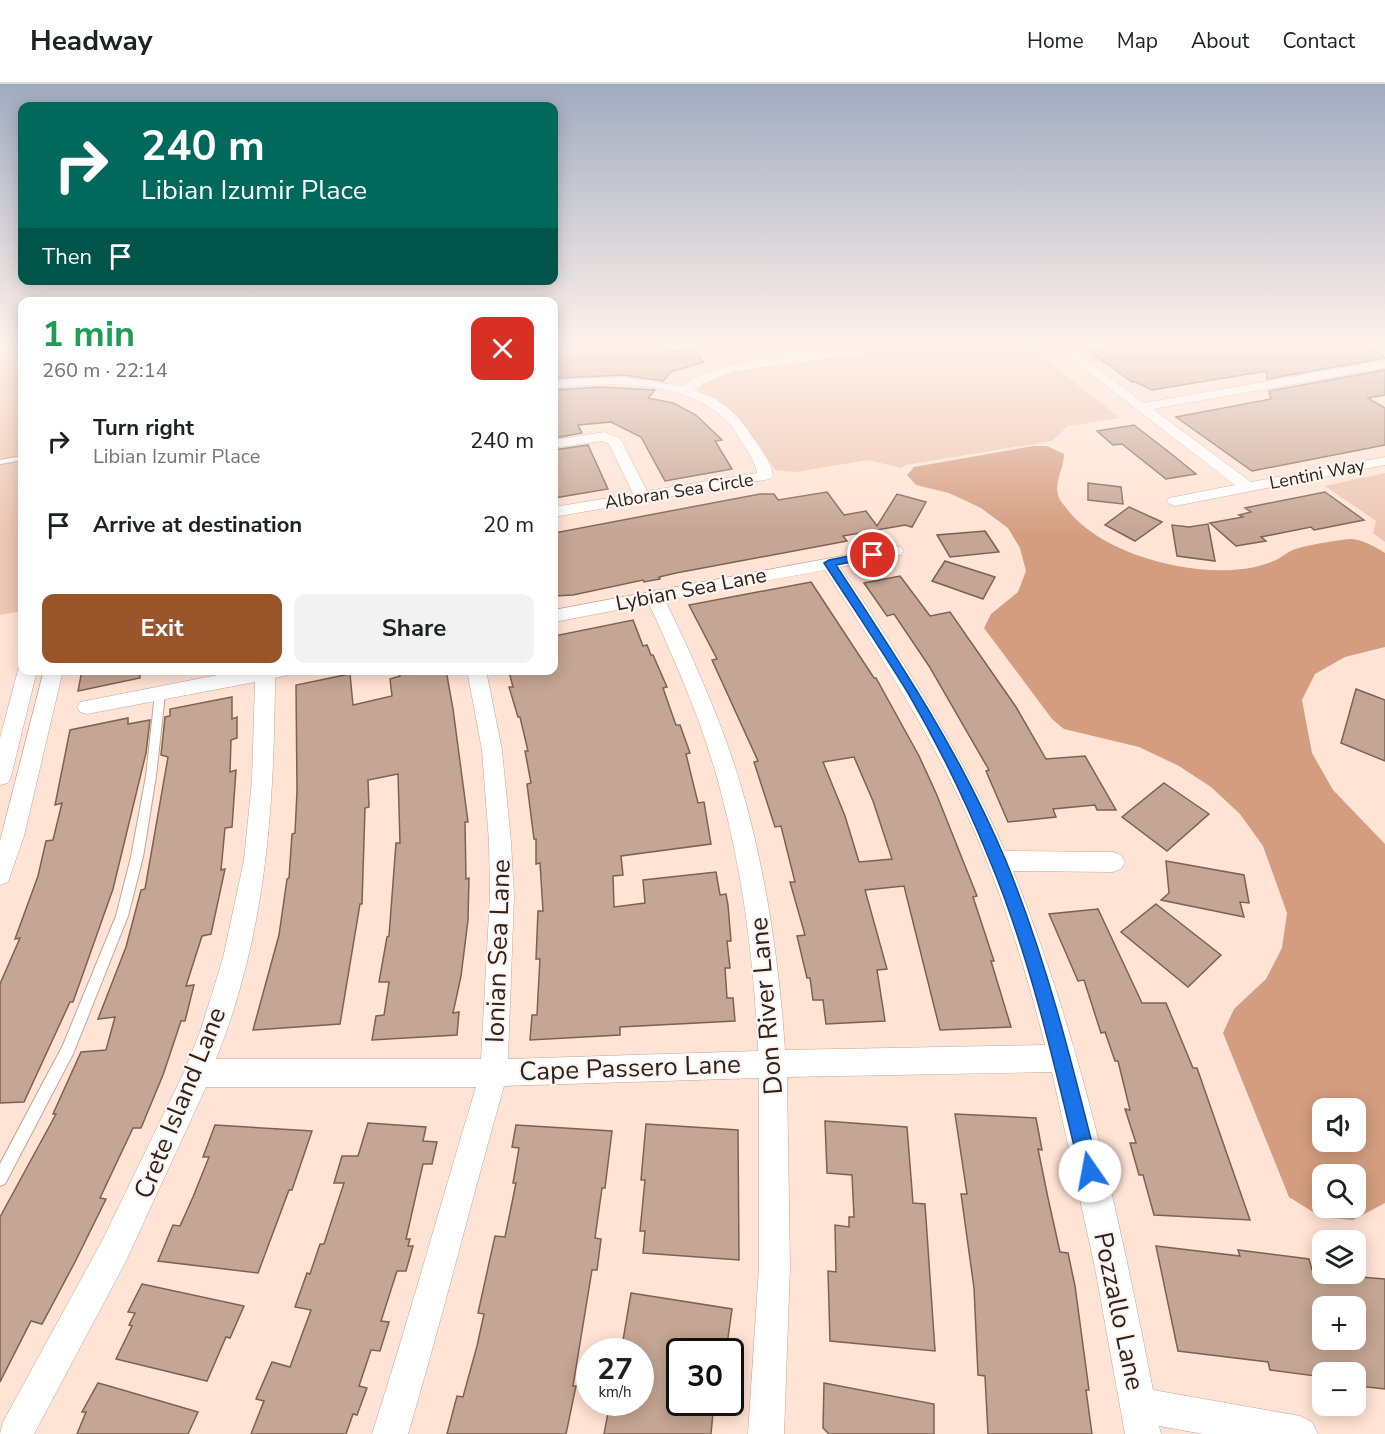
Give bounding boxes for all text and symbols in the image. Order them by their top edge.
text: Headway [30,22,152,60]
text: Home [1027,27,1084,55]
text: Map [1117,27,1158,55]
text: About [1191,27,1249,55]
text: Contact [1282,27,1355,55]
text: 240 m [141,118,265,175]
icon: right [42,126,120,204]
text: Libian Izumir Place [141,172,367,209]
icon: arrive [104,240,137,273]
text: Then [42,242,92,272]
text: 1 min [42,310,135,359]
button: close [471,317,534,380]
text: 260 m · 22:14 [42,357,168,384]
text: Turn right [93,413,194,443]
icon: right [42,425,75,458]
text: 240 m [470,426,534,456]
text: Libian Izumir Place [93,443,260,470]
street label: Lentini Way [1267,453,1367,495]
street label: Alboran Sea Circle [603,467,755,515]
icon: arrive [42,509,75,542]
text: Arrive at destination [93,510,302,540]
text: 20 m [483,510,534,540]
pin [847,529,898,580]
icon: arrive [856,538,889,571]
street label: Lybian Sea Lane [613,561,769,617]
button: Exit [42,594,282,663]
button: Share [294,594,534,663]
street label: Ionian Sea Lane [477,858,519,1044]
street label: Don River Lane [741,916,791,1096]
street label: Crete Island Lane [126,1002,234,1204]
street label: Cape Passero Lane [519,1047,741,1089]
map controls [1312,1098,1366,1416]
button: sound [1312,1098,1366,1152]
position arrow [1058,1139,1122,1203]
button: search [1312,1164,1366,1218]
street label: Pozzallo Lane [1085,1229,1153,1393]
button: layers [1312,1230,1366,1284]
button: + [1312,1296,1366,1350]
speed limit sign: 30 [666,1338,744,1416]
text: 27 [597,1349,633,1390]
button: − [1312,1362,1366,1416]
text: km/h [598,1382,632,1402]

